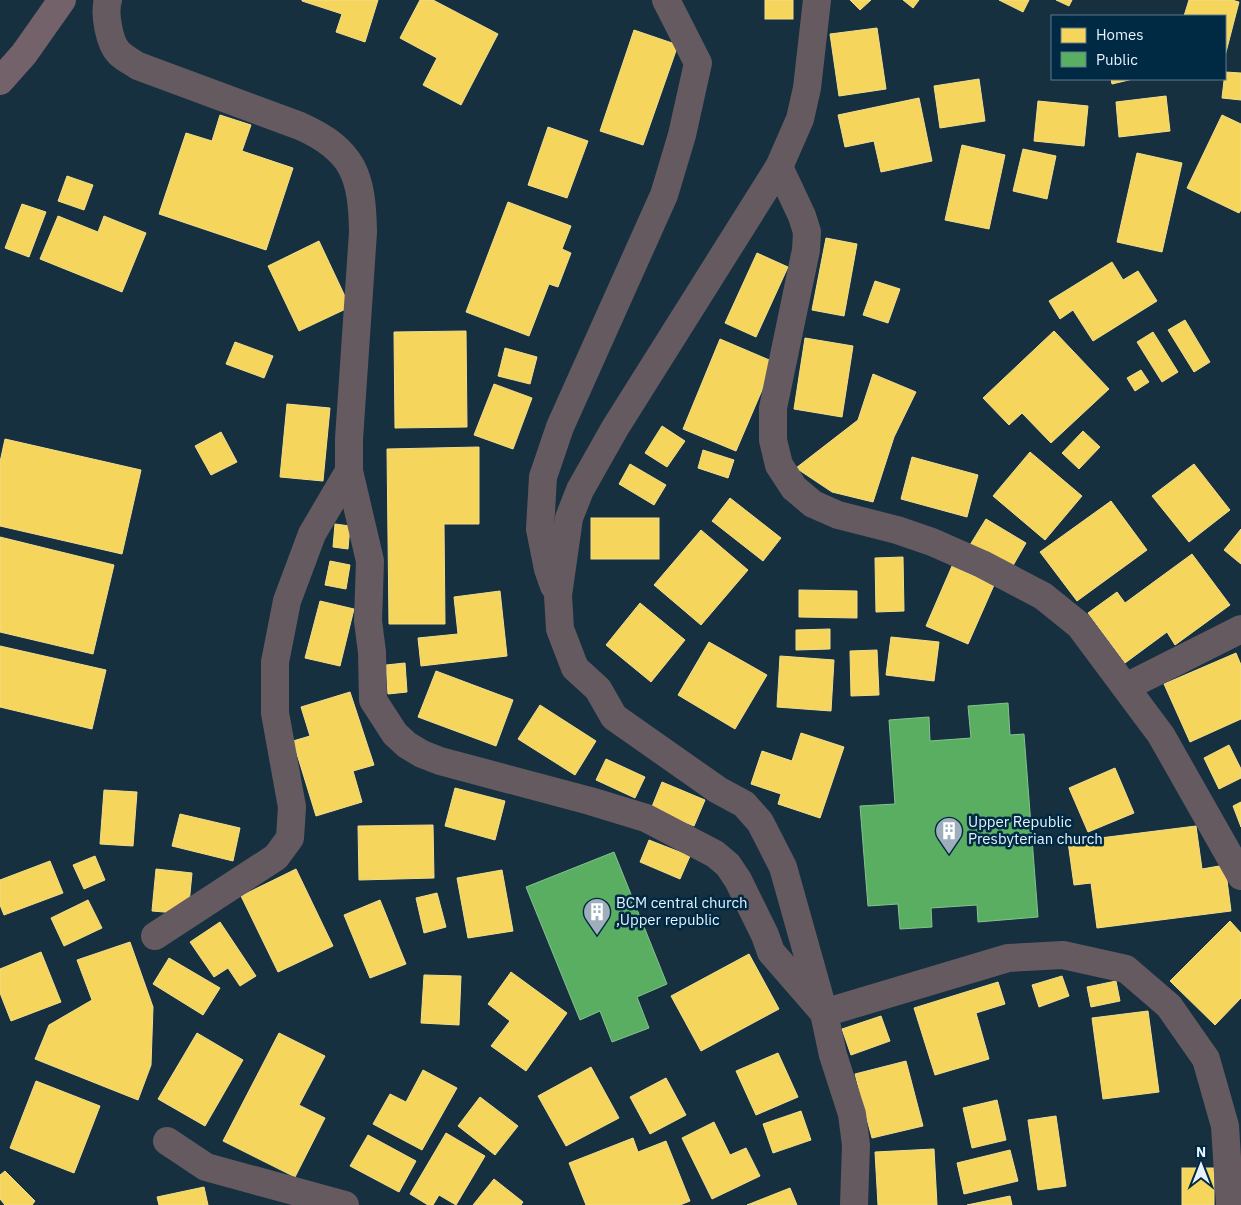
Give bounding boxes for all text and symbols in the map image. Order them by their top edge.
legend [1051,15,1226,80]
text: Homes [1096,25,1144,44]
text: Public [1096,50,1138,69]
place label: Upper Republic Presbyterian church [968,812,1103,848]
building icon: Upper Republic Presbyterian church [934,816,964,855]
place label: BCM central church ,Upper republic [616,893,747,929]
building icon: BCM central church ,Upper republic [582,897,612,936]
north arrow [1176,1140,1226,1190]
text: N [1196,1143,1206,1161]

